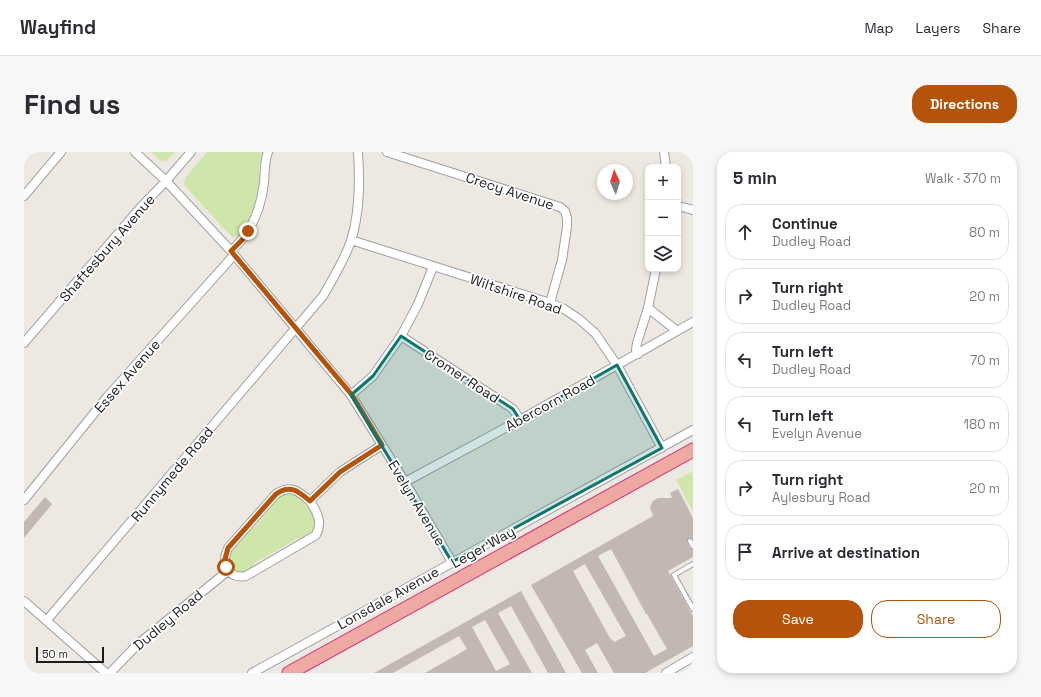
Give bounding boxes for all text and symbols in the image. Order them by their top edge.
text: Wayfind [20,15,96,40]
text: Map [864,19,894,37]
text: Layers [916,19,960,37]
text: Share [982,19,1021,37]
button: Directions [912,85,1017,123]
text: Find us [24,86,121,122]
north arrow [597,164,633,200]
map controls [645,164,681,272]
button: + [645,164,681,200]
text: 5 min [733,167,777,189]
street label: Crecy Avenue [463,168,557,214]
text: Walk · 370 m [925,170,1001,187]
street label: Shaftesbury Avenue [55,190,159,306]
button: − [645,200,681,236]
text: Continue [772,214,838,233]
icon: ahead [734,221,756,243]
route end [239,222,257,240]
text: 80 m [969,224,1000,241]
text: Dudley Road [772,233,851,250]
button: layers [645,236,681,272]
street label: Wiltshire Road [468,270,564,318]
text: Turn right [772,278,843,297]
icon: right [734,285,756,307]
text: 20 m [969,288,1000,305]
text: Dudley Road [772,297,851,314]
street label: Essex Avenue [90,336,164,416]
text: Turn left [772,342,834,361]
street label: Cromer Road [421,345,503,407]
icon: left [734,349,756,371]
text: 70 m [970,352,1000,369]
text: Dudley Road [772,361,851,378]
street label: Abercorn Road [502,371,598,435]
text: Turn left [772,406,834,425]
icon: left [734,413,756,435]
text: 180 m [964,416,1000,433]
street label: Runnymede Road [127,423,217,525]
text: Evelyn Avenue [772,425,862,442]
street label: Evelyn Avenue [384,457,450,549]
text: Turn right [772,470,843,489]
icon: right [734,477,756,499]
text: 20 m [969,480,1000,497]
text: Aylesbury Road [772,489,870,506]
street label: Leger Way [448,522,518,572]
icon: arrive [734,541,756,563]
text: Arrive at destination [772,543,920,562]
route start [217,558,235,576]
street label: Lonsdale Avenue [334,563,442,633]
street label: Dudley Road [130,586,206,654]
button: Save [733,600,863,638]
button: Share [871,600,1001,638]
scale bar [36,645,104,664]
text: 50 m [42,647,68,661]

